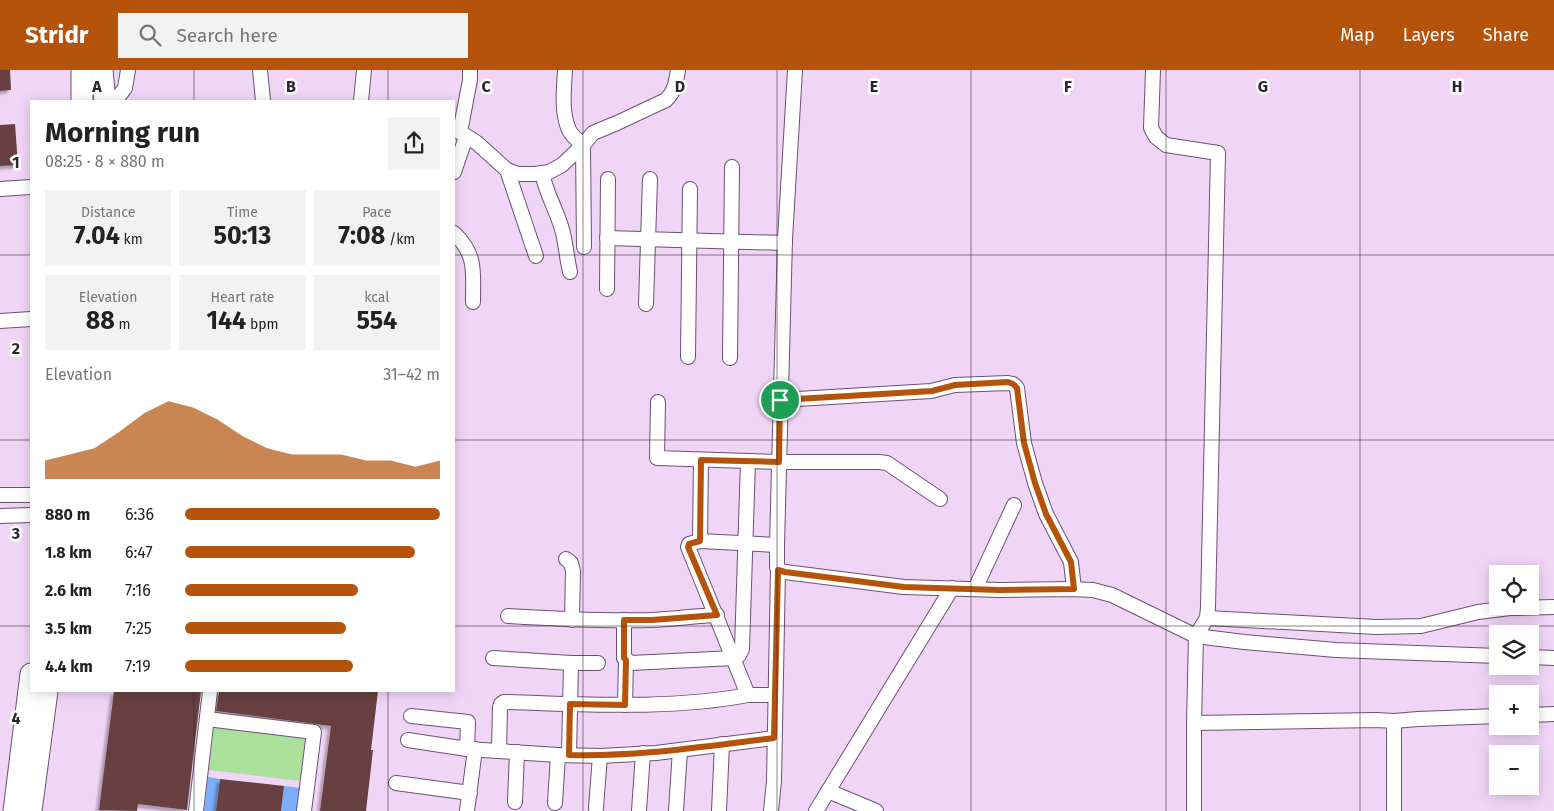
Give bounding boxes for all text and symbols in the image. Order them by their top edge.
search box [118,13,468,58]
text: Stridr [25,21,88,49]
icon: search [136,21,164,49]
text: Search here [176,24,278,47]
text: Map [1340,24,1375,46]
text: Layers [1403,24,1455,46]
text: Share [1483,24,1529,46]
text: A [91,77,102,96]
text: B [286,77,296,96]
text: C [481,77,491,96]
text: D [675,77,685,96]
text: E [870,77,878,96]
text: F [1064,77,1072,96]
text: G [1258,77,1268,96]
text: H [1452,77,1462,96]
text: Morning run [45,116,200,149]
button: share [388,117,440,169]
text: 08:25 · 8 × 880 m [45,152,165,171]
text: 1 [12,153,20,172]
text: Distance [81,204,135,221]
text: Time [227,204,258,221]
text: Pace [362,204,391,221]
text: 7.04 [74,221,120,251]
text: 50:13 [214,221,271,251]
text: 7:08 [338,221,385,251]
text: km [120,231,143,248]
text: /km [385,231,415,248]
text: Elevation [79,289,138,306]
text: Heart rate [211,289,274,306]
text: kcal [364,289,389,306]
text: 88 [86,306,115,336]
text: 144 [206,306,246,336]
text: 554 [356,306,397,336]
text: m [115,316,131,333]
text: bpm [246,316,279,333]
text: 2 [12,339,20,358]
text: Elevation [45,365,112,384]
text: 31–42 m [383,365,440,384]
pin [759,379,801,421]
icon: arrive [766,386,794,414]
text: 880 m [45,505,90,524]
text: 6:36 [125,505,154,524]
text: 3 [11,524,20,543]
text: 1.8 km [45,543,92,562]
text: 6:47 [125,543,153,562]
map controls [1489,565,1539,795]
button: locate [1489,565,1539,615]
text: 2.6 km [45,581,92,600]
text: 7:16 [125,581,151,600]
text: 3.5 km [45,619,92,638]
text: 7:25 [125,619,152,638]
button: layers [1489,625,1539,675]
text: 4.4 km [45,657,93,676]
text: 7:19 [125,657,151,676]
button: + [1489,685,1539,735]
text: 4 [11,709,21,728]
button: − [1489,745,1539,795]

